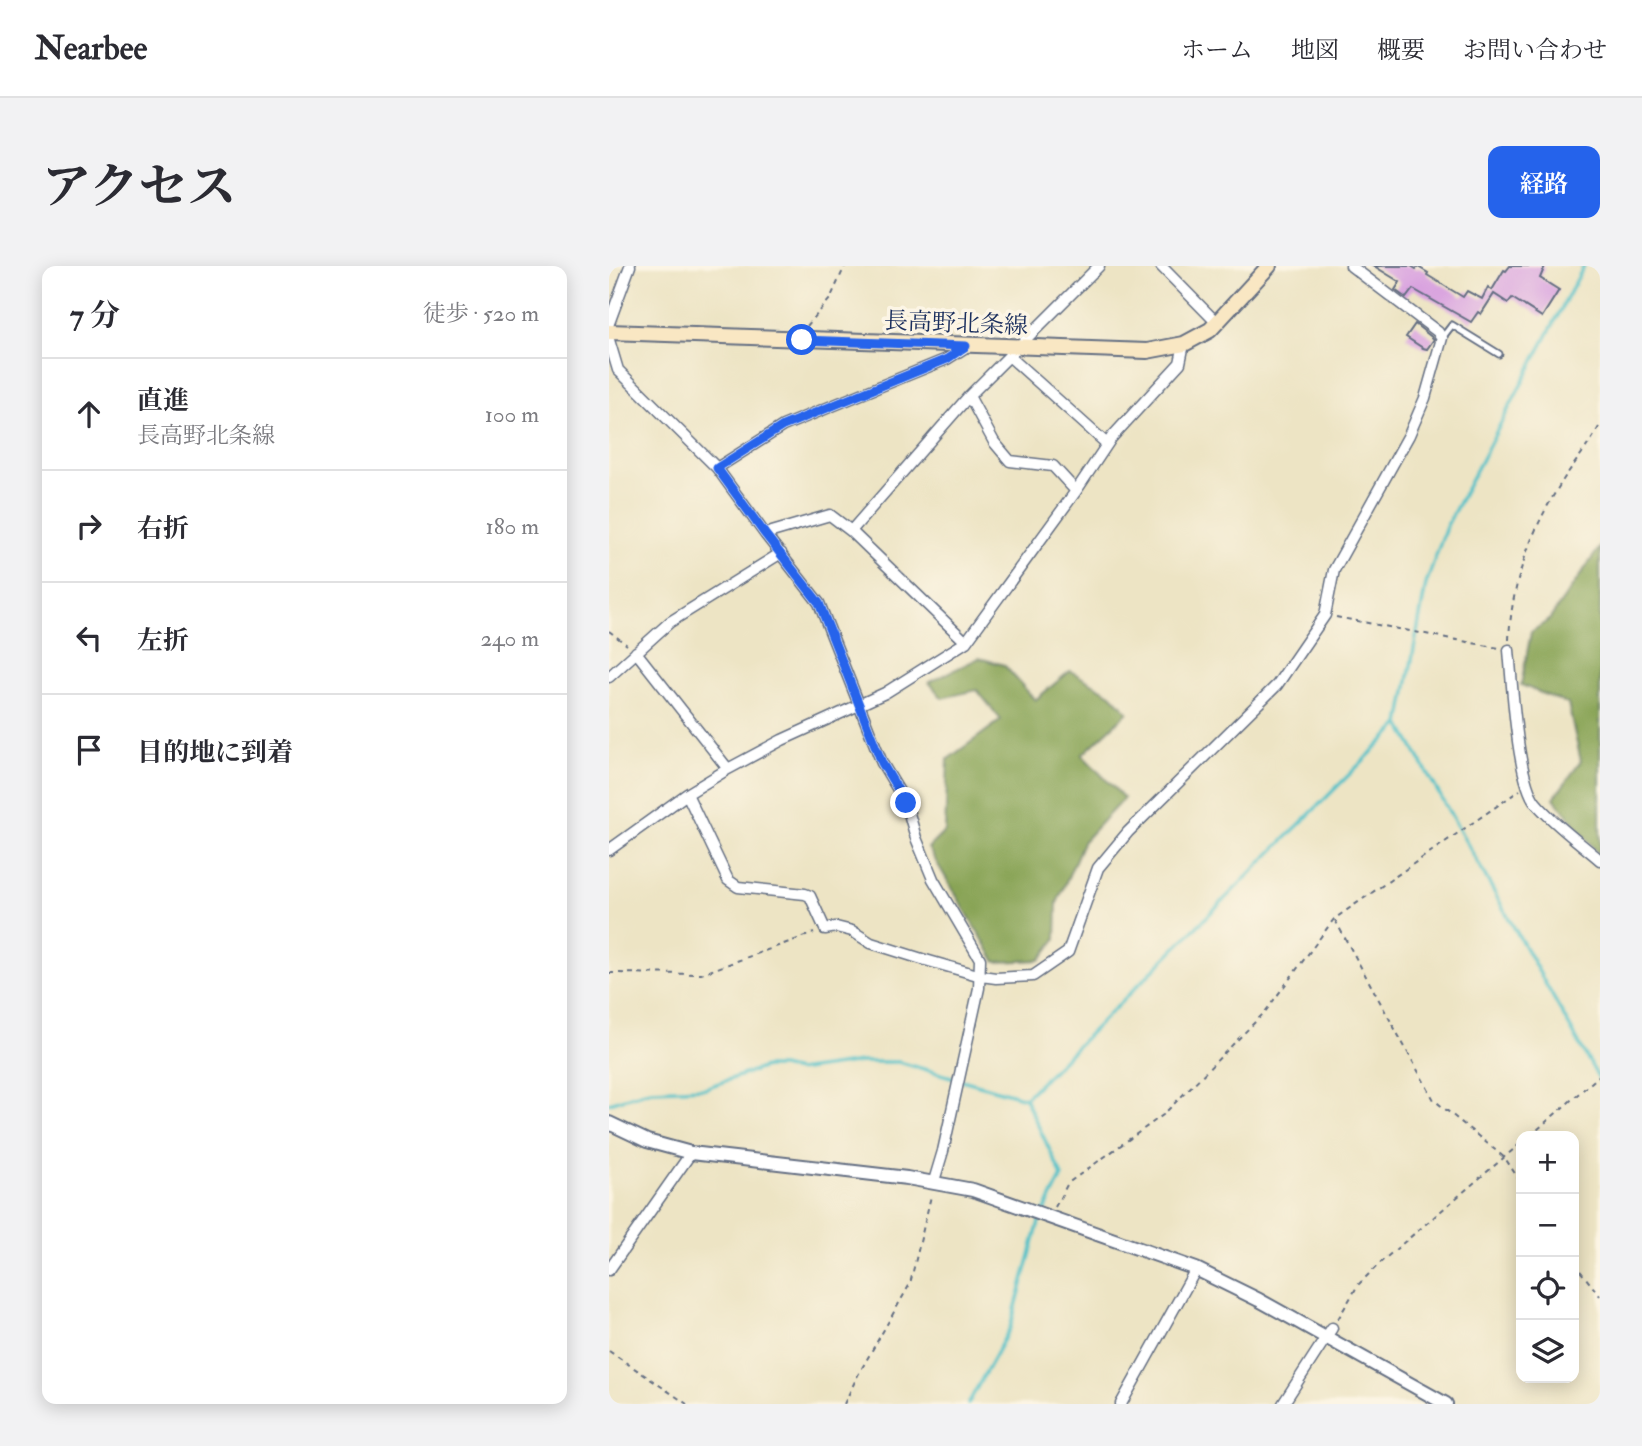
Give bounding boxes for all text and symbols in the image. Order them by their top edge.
text: Nearbee [35,28,147,69]
text: ホーム [1181,35,1253,66]
text: 地図 [1291,35,1339,66]
text: 概要 [1377,35,1425,66]
text: お問い合わせ [1463,35,1607,66]
button: 経路 [1488,146,1600,218]
text: アクセス [42,157,237,218]
text: 7 分 [70,297,120,334]
text: 徒歩 · 520 m [423,299,539,328]
street label: 長高野北条線 [883,305,1028,342]
route start [786,324,817,355]
text: 直進 [137,385,189,417]
icon: ahead [70,395,108,433]
text: 100 m [485,400,539,429]
text: 長高野北条線 [137,421,275,450]
icon: right [70,507,108,545]
text: 180 m [486,512,539,541]
text: 右折 [137,513,189,545]
icon: left [70,619,108,657]
text: 240 m [480,624,539,653]
text: 左折 [137,625,189,657]
icon: arrive [70,731,108,769]
text: 目的地に到着 [137,737,293,769]
route end [890,787,921,818]
map controls [1516,1131,1579,1383]
button: + [1516,1131,1579,1194]
button: − [1516,1194,1579,1257]
button: locate [1516,1257,1579,1320]
button: layers [1516,1320,1579,1383]

